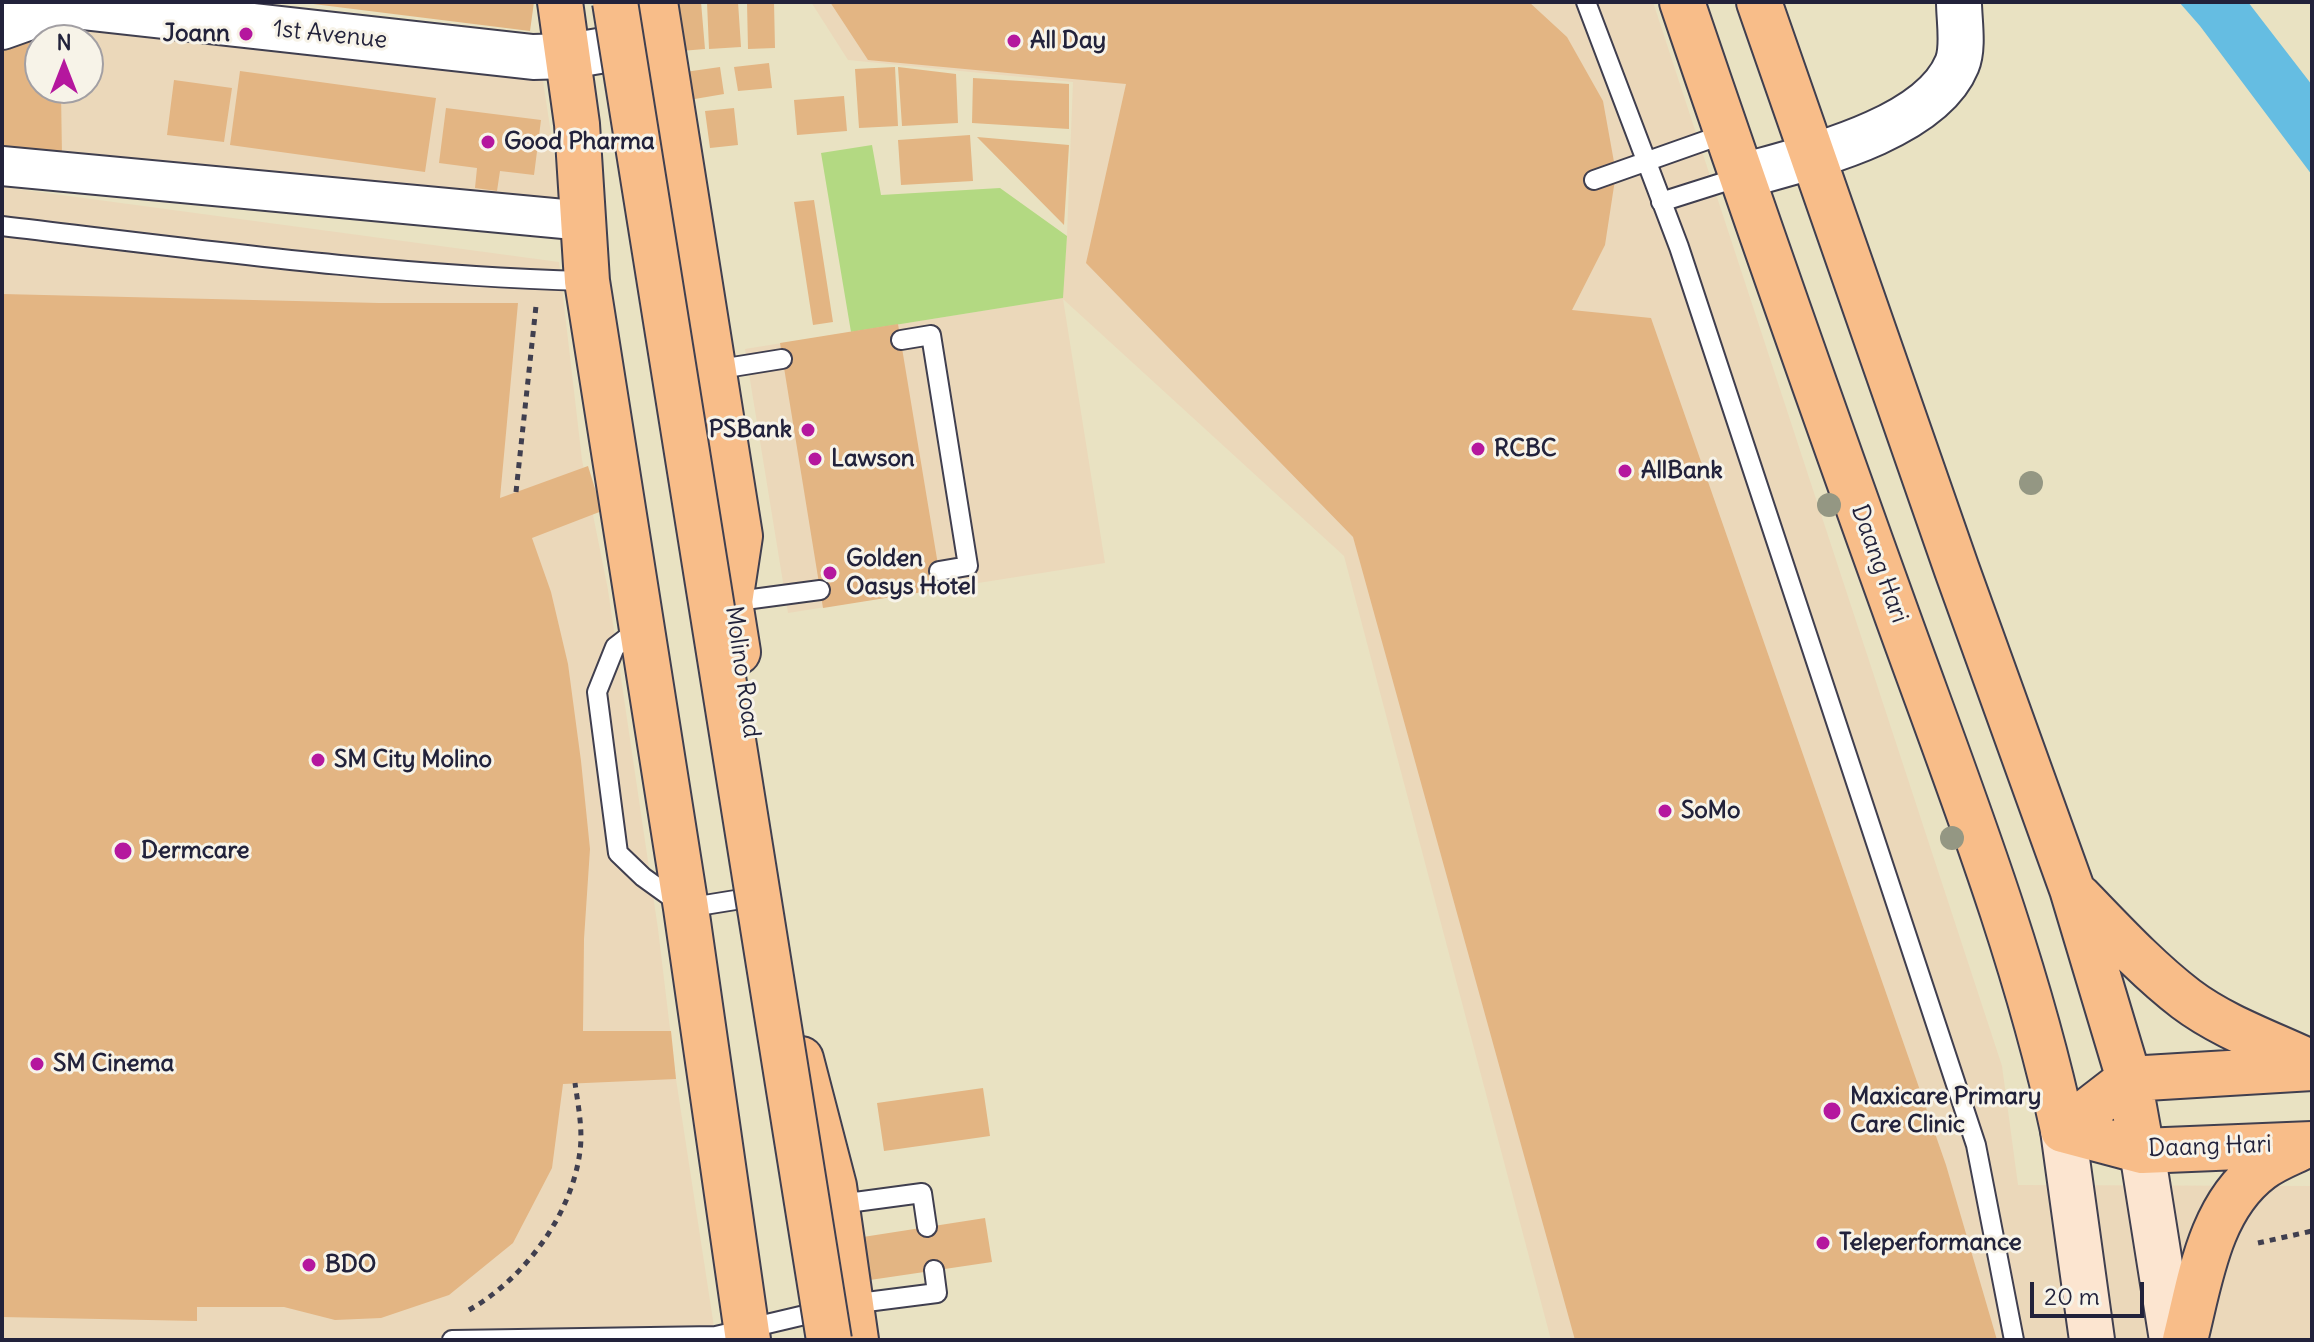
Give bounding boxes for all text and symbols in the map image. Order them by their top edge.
street label: 1st Avenue [271,15,389,55]
place label: Joann [163,20,230,48]
north arrow [24,24,104,104]
marker: Joann [237,25,255,43]
place label: All Day [1030,27,1106,55]
text: N [56,28,72,56]
marker: All Day [1005,32,1023,50]
place label: Good Pharma [504,128,655,156]
marker: Good Pharma [479,133,497,151]
place label: PSBank [709,416,792,444]
marker: PSBank [799,421,817,439]
place label: RCBC [1494,435,1556,463]
marker: RCBC [1469,440,1487,458]
place label: Lawson [831,445,915,473]
marker: Lawson [806,450,824,468]
place label: AllBank [1641,457,1723,485]
marker: AllBank [1616,462,1634,480]
street label: Daang Hari [1844,501,1914,627]
place label: Golden Oasys Hotel [846,545,976,601]
marker: Golden Oasys Hotel [821,564,839,582]
street label: Molino Road [718,604,766,740]
place label: SM City Molino [334,746,492,774]
marker: SM City Molino [309,751,327,769]
place label: SoMo [1681,797,1740,825]
marker: SoMo [1656,802,1674,820]
place label: Dermcare [141,837,250,865]
marker: Dermcare [112,840,134,862]
place label: SM Cinema [53,1050,174,1078]
marker: SM Cinema [28,1055,46,1073]
place label: Maxicare Primary Care Clinic [1850,1083,2041,1139]
marker: Maxicare Primary Care Clinic [1821,1100,1843,1122]
street label: Daang Hari [2148,1130,2272,1164]
place label: Teleperformance [1839,1229,2022,1257]
marker: Teleperformance [1814,1234,1832,1252]
place label: BDO [325,1251,376,1279]
marker: BDO [300,1256,318,1274]
scale bar [2034,1266,2148,1316]
text: 20 m [2044,1281,2100,1311]

